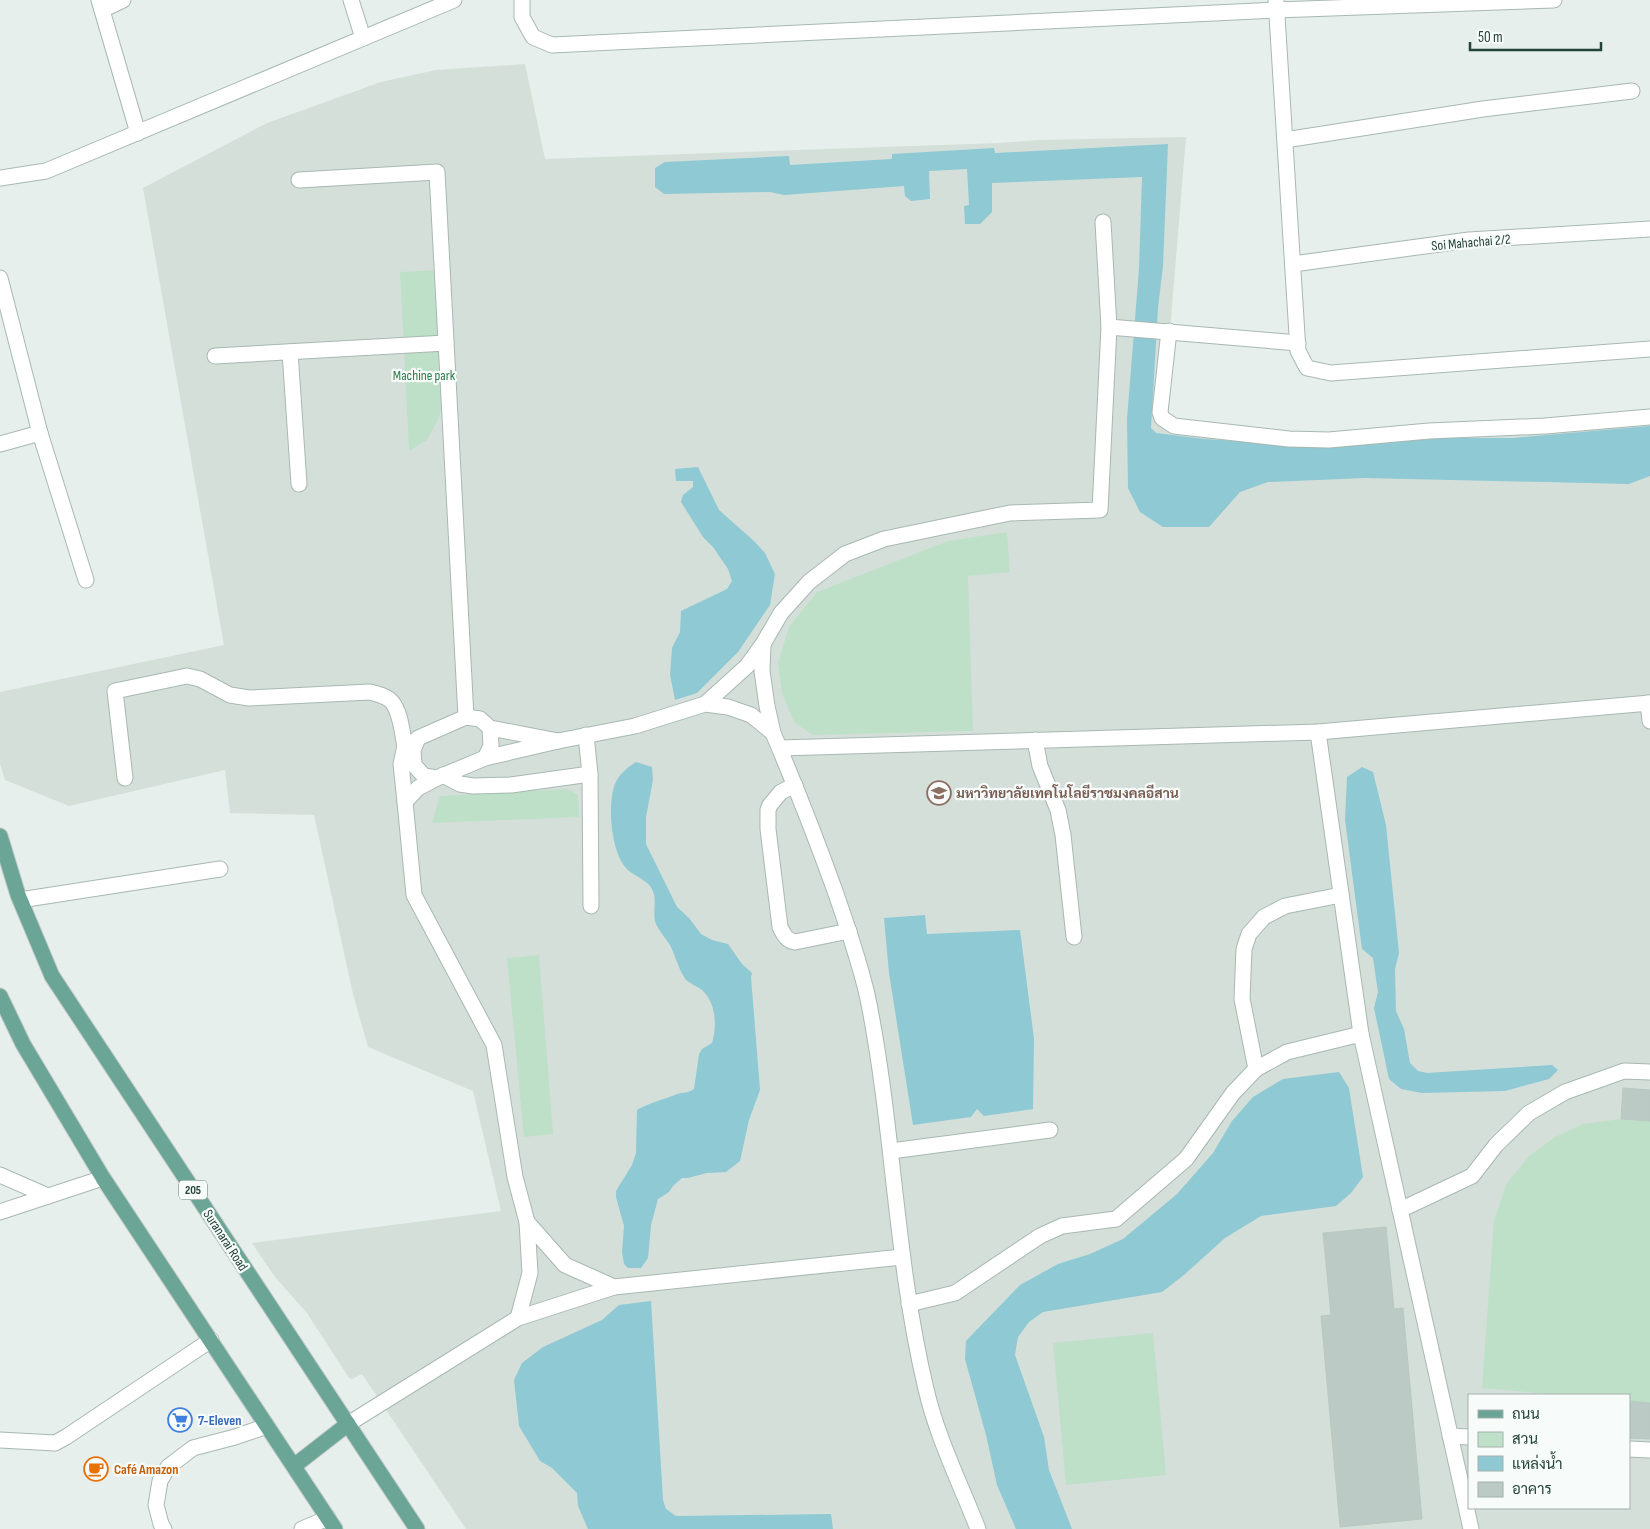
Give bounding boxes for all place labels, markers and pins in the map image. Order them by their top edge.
school or university icon: มหาวิทยาลัยเทคโนโลยีราชมงคลอีสาน [926,780,952,806]
place label: มหาวิทยาลัยเทคโนโลยีราชมงคลอีสาน [956,784,1179,802]
supermarket icon: 7-Eleven [167,1407,193,1433]
place label: 7-Eleven [198,1412,241,1429]
cafe icon: Café Amazon [83,1456,109,1482]
place label: Café Amazon [114,1461,178,1478]

